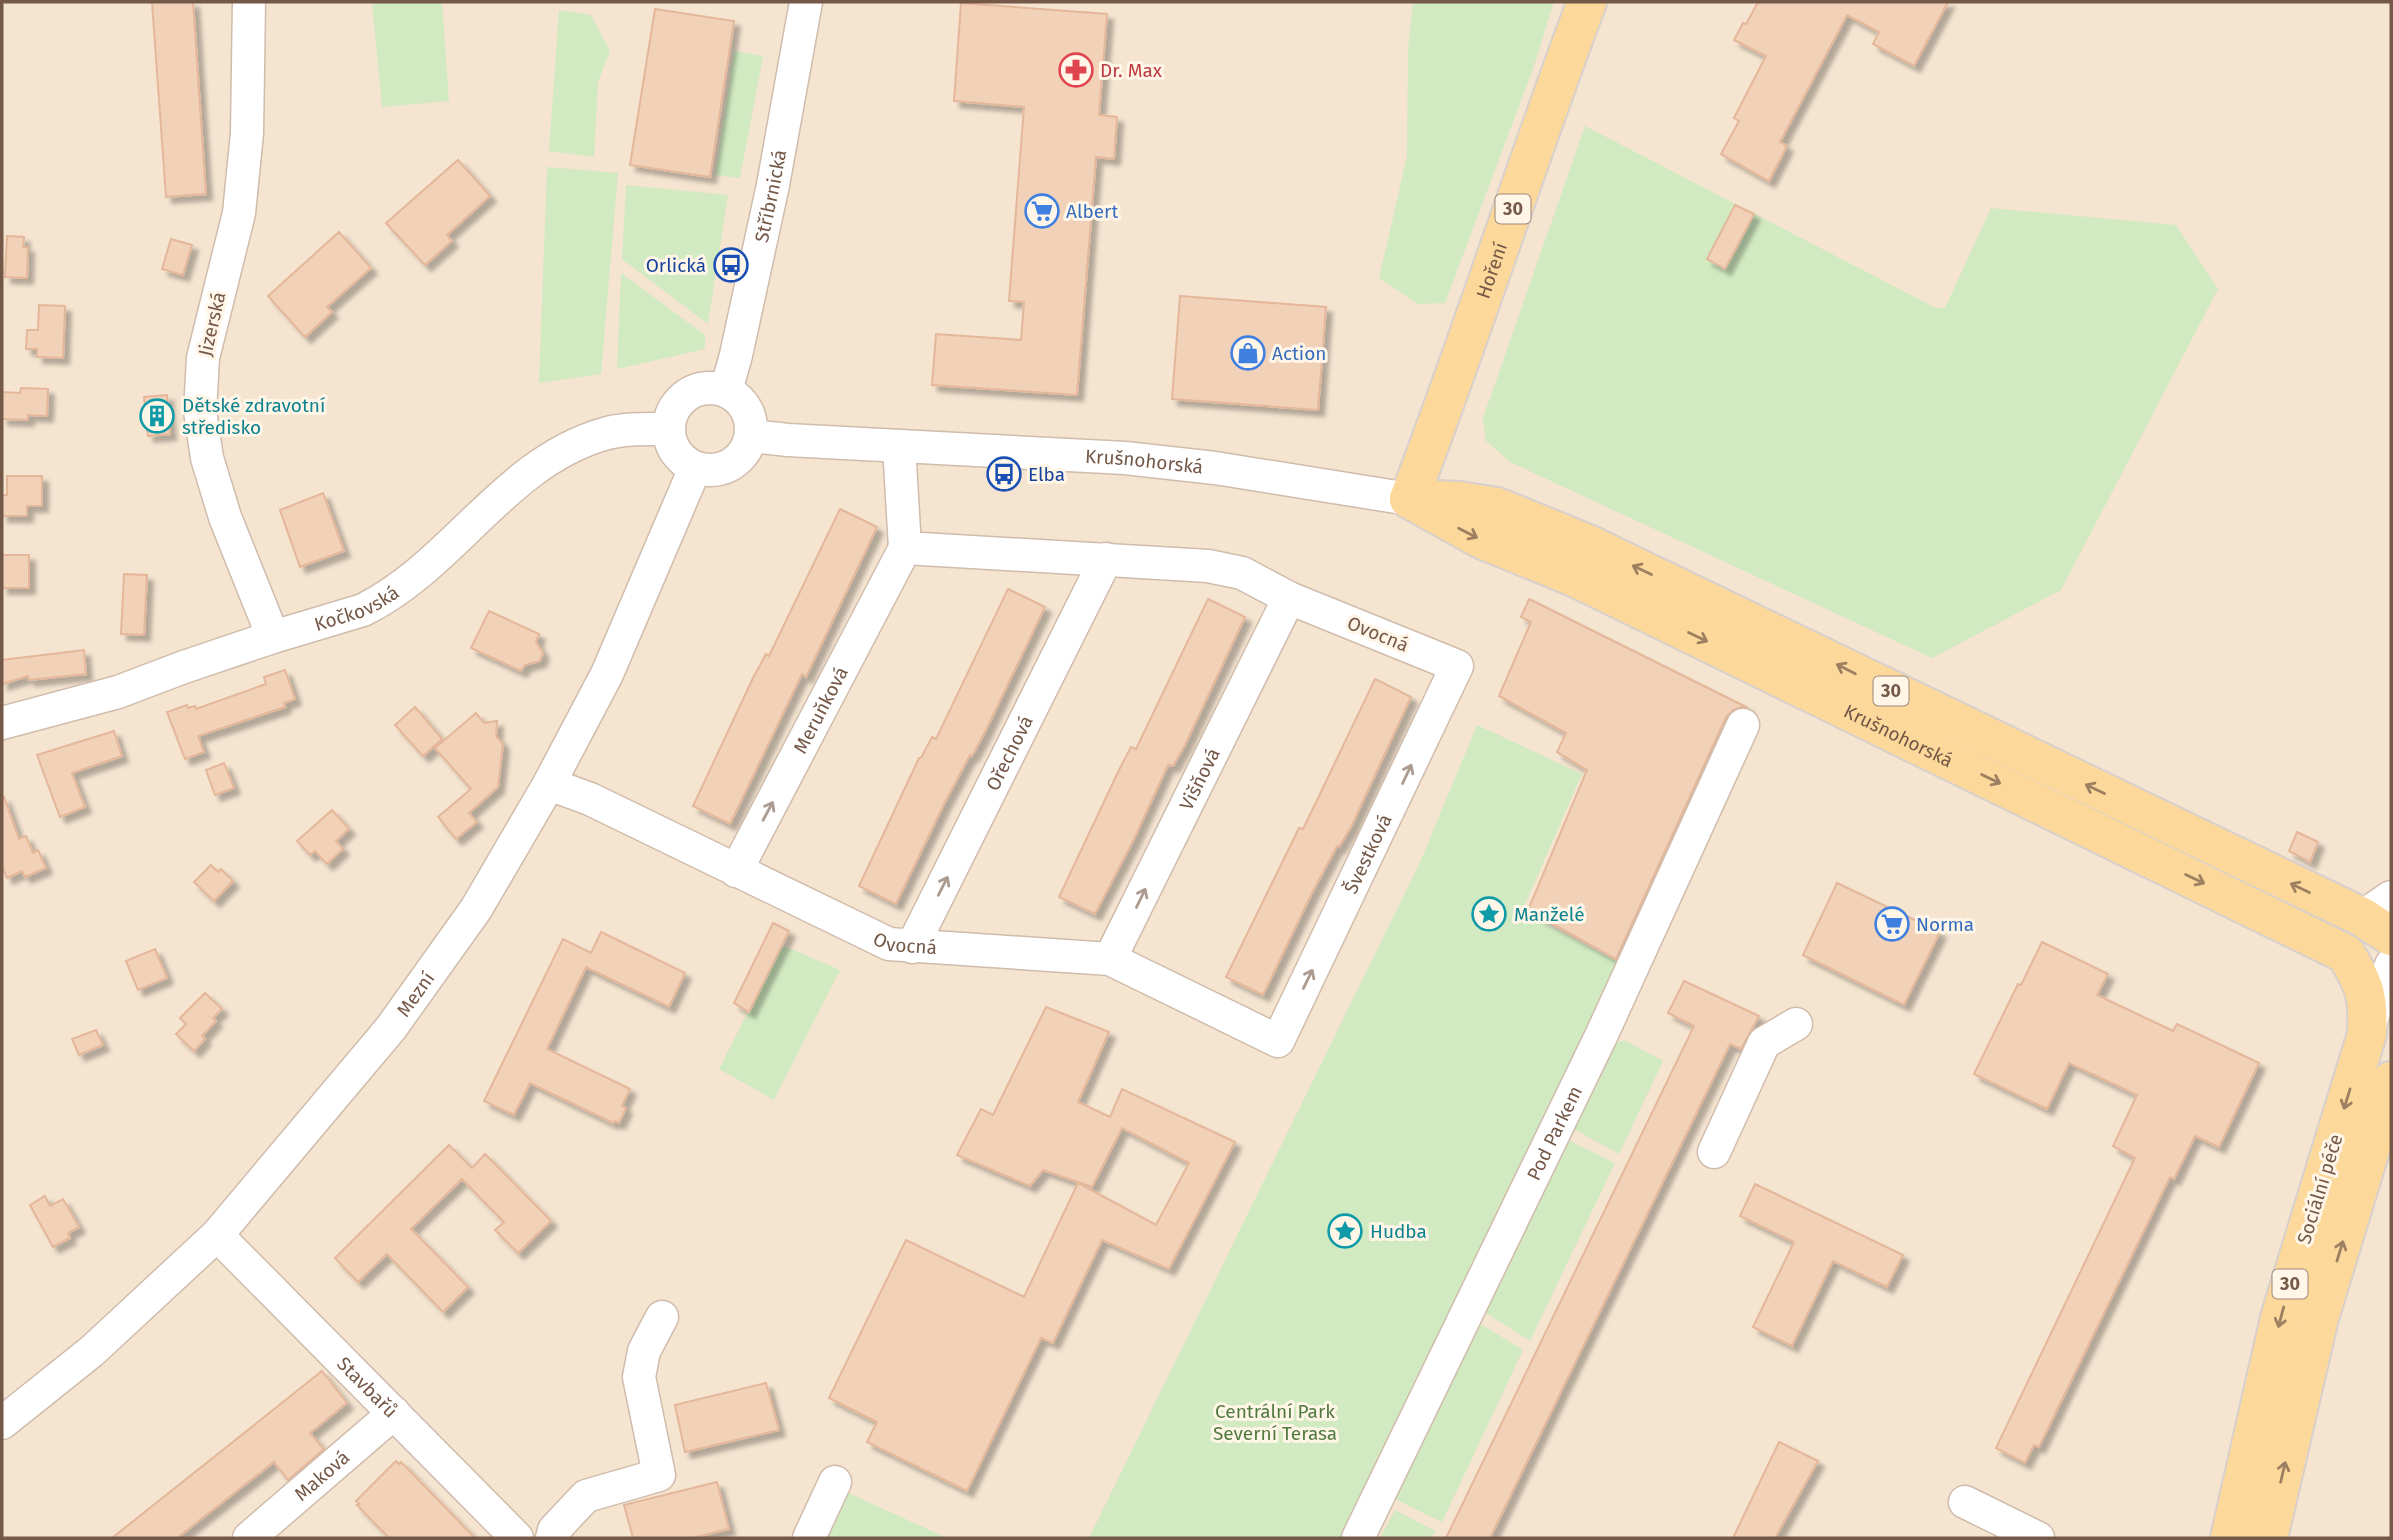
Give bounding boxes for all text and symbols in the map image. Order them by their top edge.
pharmacy icon: Dr. Max [1057,51,1095,89]
place label: Dr. Max [1100,59,1163,82]
street label: Stříbrnická [749,148,791,245]
supermarket icon: Albert [1023,192,1061,230]
road number: 30 [1496,194,1530,224]
place label: Albert [1066,200,1118,223]
street label: Hoření [1471,239,1512,301]
bus stop icon: Orlická [712,246,750,284]
place label: Orlická [646,254,706,277]
street label: Jizerská [193,290,231,358]
shop icon: Action [1229,334,1267,372]
place label: Action [1272,342,1326,365]
place label: Dětské zdravotní středisko [182,394,325,439]
building icon: Dětské zdravotní středisko [138,397,176,435]
street label: Krušnohorská [1084,444,1204,478]
bus stop icon: Elba [985,455,1023,493]
place label: Elba [1028,463,1065,486]
one-way arrow [1457,526,1478,540]
one-way arrow [1632,562,1653,576]
street label: Kočkovská [311,580,403,635]
street label: Ovocná [1344,611,1412,657]
one-way arrow [1687,631,1708,644]
street label: Meruňková [788,662,853,757]
one-way arrow [1836,662,1857,676]
road number: 30 [1874,676,1909,706]
street label: Krušnohorská [1840,699,1957,772]
street label: Ořechová [981,712,1037,794]
street label: Višňová [1174,744,1224,814]
one-way arrow [1401,764,1414,786]
one-way arrow [1979,773,2001,786]
one-way arrow [2085,782,2106,796]
one-way arrow [761,801,775,822]
street label: Švestková [1339,810,1396,897]
one-way arrow [2184,873,2205,887]
one-way arrow [936,876,950,897]
one-way arrow [2290,881,2311,895]
one-way arrow [1134,888,1148,909]
place icon: Manželé [1470,895,1508,933]
place label: Manželé [1514,903,1585,926]
supermarket icon: Norma [1873,905,1911,943]
place label: Norma [1916,913,1974,936]
street label: Ovocná [870,927,938,959]
street label: Mezní [391,967,439,1021]
one-way arrow [1302,969,1315,990]
street label: Pod Parkem [1522,1082,1587,1184]
one-way arrow [2340,1088,2353,1110]
street label: Sociální péče [2292,1131,2348,1247]
place icon: Hudba [1326,1212,1364,1250]
place label: Hudba [1370,1220,1427,1243]
one-way arrow [2334,1241,2347,1263]
road number: 30 [2272,1269,2308,1298]
one-way arrow [2274,1305,2287,1327]
street label: Stavbařů [333,1352,403,1422]
park label: Centrální Park Severní Terasa [1213,1400,1337,1445]
street label: Maková [290,1445,354,1505]
one-way arrow [2277,1461,2290,1484]

